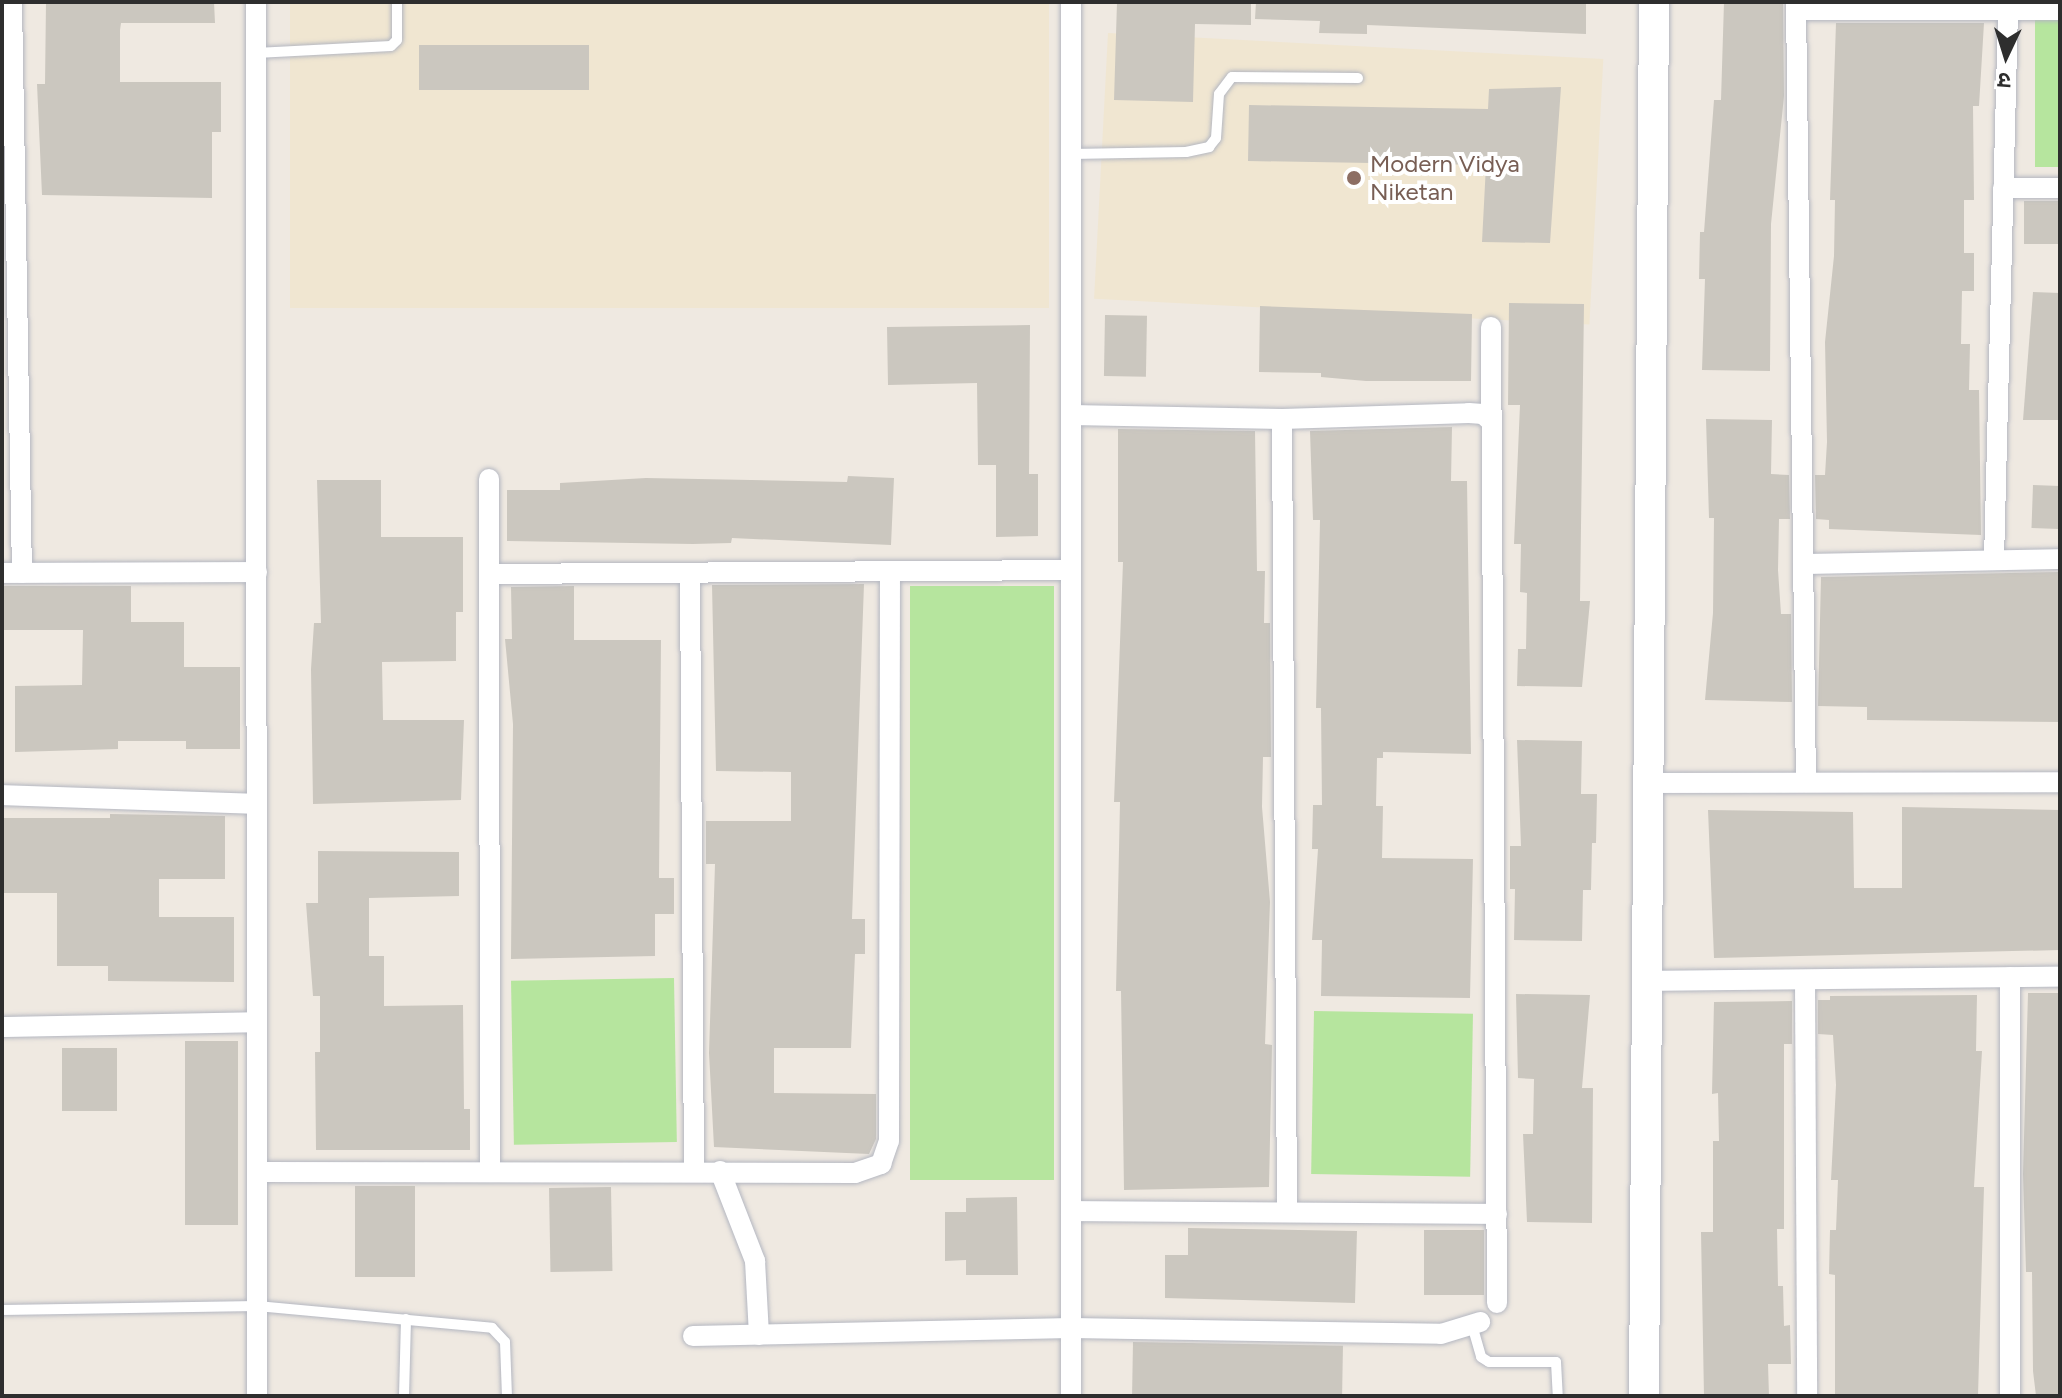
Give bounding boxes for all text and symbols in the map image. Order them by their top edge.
north arrow [1966,16,2046,96]
text: उ [1997,67,2012,94]
place label: Modern Vidya Niketan [1370,150,1520,206]
marker: Modern Vidya Niketan [1345,169,1363,187]

